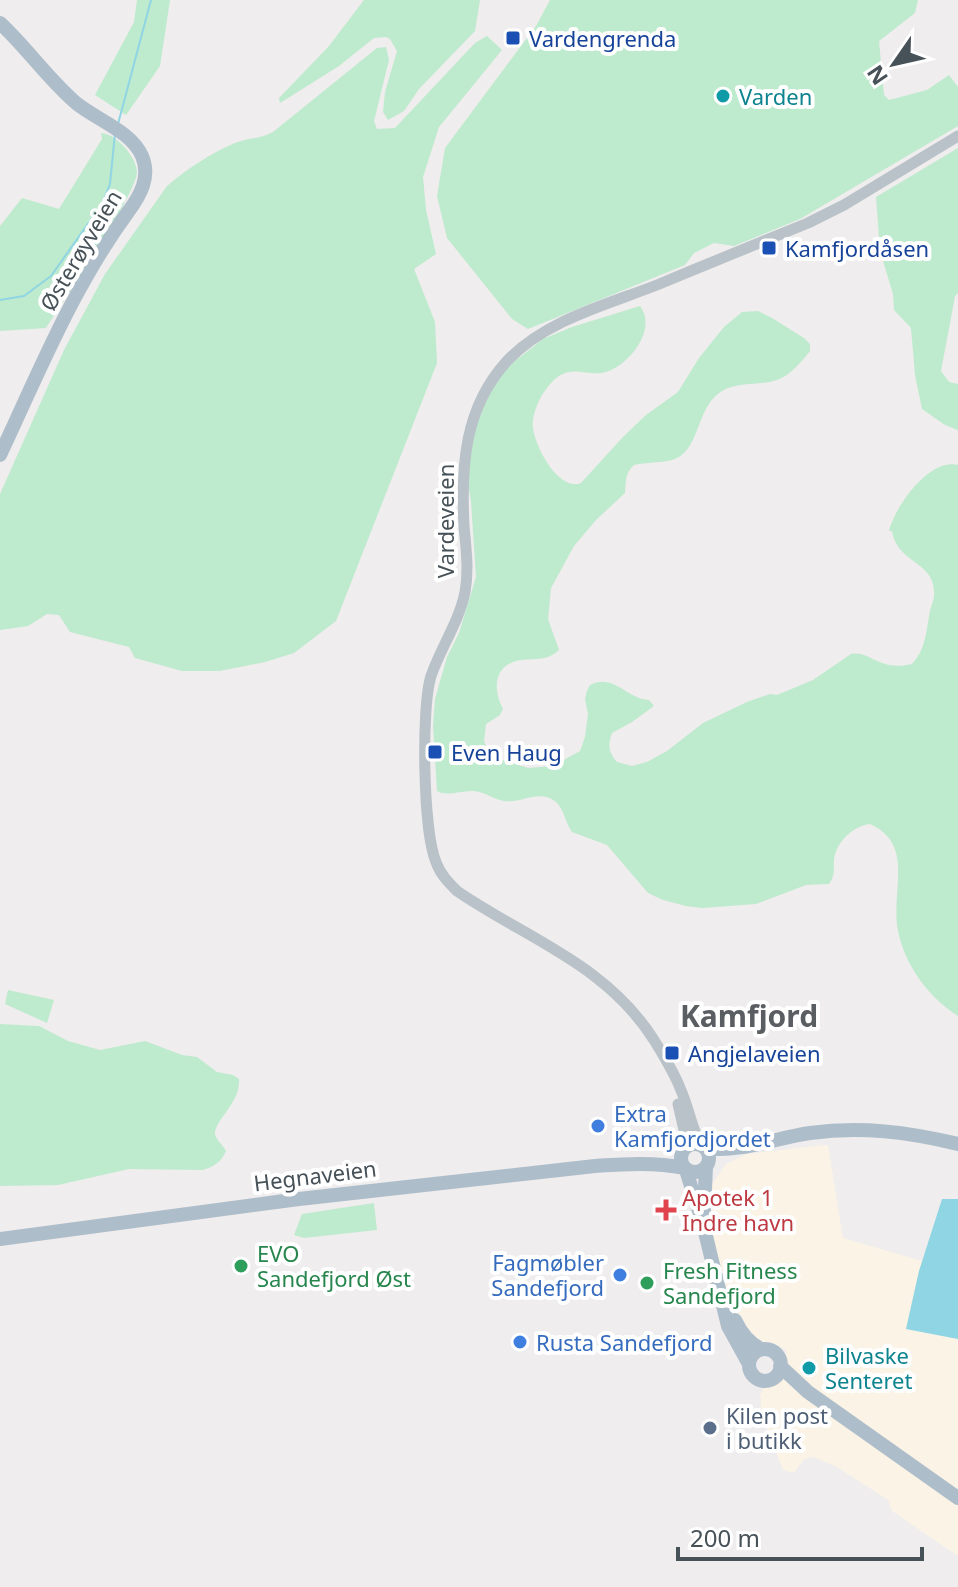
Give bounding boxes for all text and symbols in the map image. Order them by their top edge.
place label: Vardengrenda [529,23,676,53]
north arrow [854,24,934,104]
marker: Vardengrenda [504,29,522,47]
text: N [859,60,894,92]
place label: Varden [739,81,812,111]
marker: Varden [714,87,732,105]
street label: Østerøyveien [32,184,128,316]
place label: Kamfjordåsen [785,233,929,263]
marker: Kamfjordåsen [760,239,778,257]
street label: Vardeveien [430,464,460,578]
place label: Even Haug [451,737,562,767]
marker: Even Haug [426,743,444,761]
district label: Kamfjord [680,995,818,1036]
place label: Angjelaveien [688,1038,821,1068]
marker: Angjelaveien [663,1044,681,1062]
place label: Extra Kamfjordjordet [614,1098,771,1153]
marker: Extra Kamfjordjordet [589,1117,607,1135]
street label: Hegnaveien [252,1153,378,1197]
place label: Apotek 1 Indre havn [682,1182,794,1237]
marker: Apotek 1 Indre havn [657,1201,675,1219]
place label: EVO Sandefjord Øst [257,1238,411,1293]
place label: Fagmøbler Sandefjord [491,1247,604,1302]
place label: Fresh Fitness Sandefjord [663,1255,797,1310]
marker: EVO Sandefjord Øst [232,1257,250,1275]
marker: Fagmøbler Sandefjord [611,1266,629,1284]
marker: Fresh Fitness Sandefjord [638,1274,656,1292]
place label: Rusta Sandefjord [536,1327,713,1357]
marker: Rusta Sandefjord [511,1333,529,1351]
place label: Bilvaske Senteret [825,1340,912,1395]
marker: Bilvaske Senteret [800,1359,818,1377]
place label: Kilen post i butikk [726,1400,828,1455]
marker: Kilen post i butikk [701,1419,719,1437]
scale bar [678,1511,922,1561]
text: 200 m [690,1521,760,1554]

